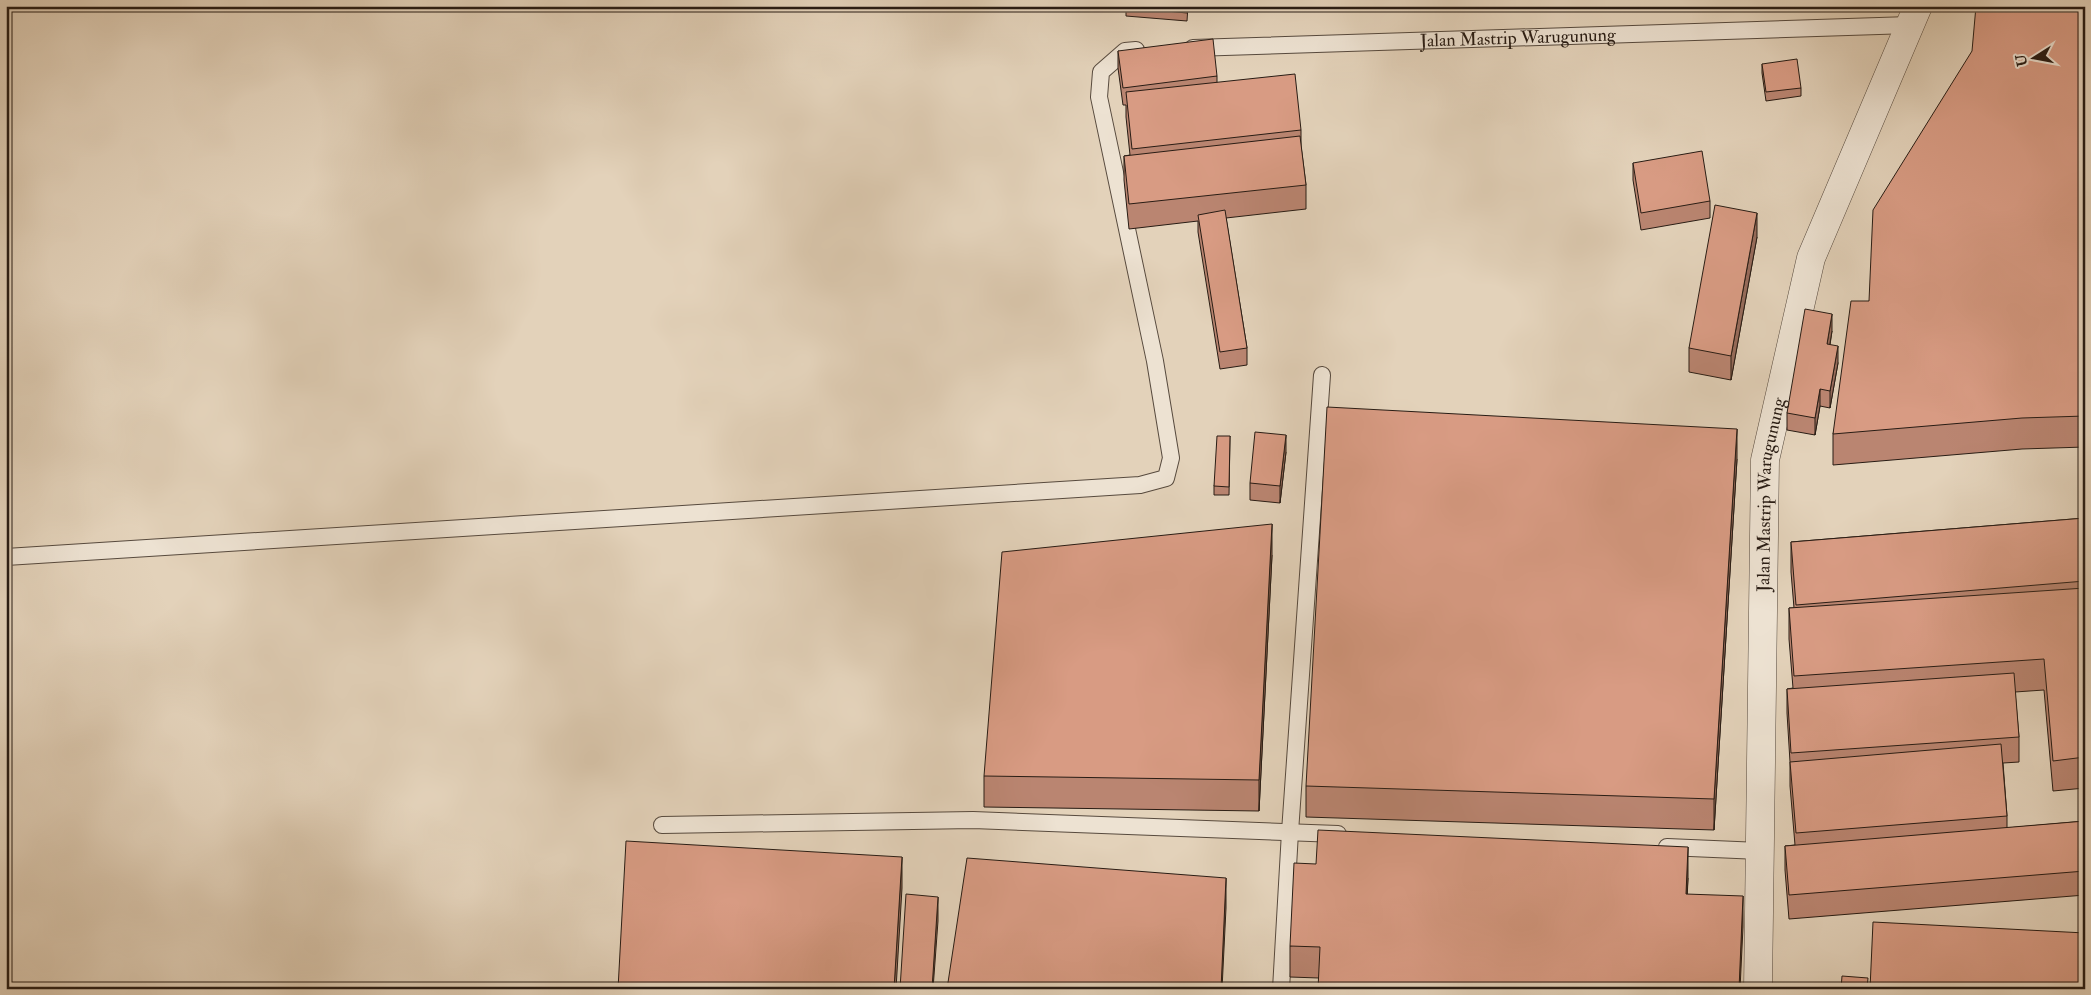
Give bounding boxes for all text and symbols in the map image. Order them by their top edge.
street label: Jalan Mastrip Warugunung [1419,23,1617,52]
north arrow [2008,32,2058,82]
text: U [2012,53,2031,68]
street label: Jalan Mastrip Warugunung [1752,394,1791,593]

